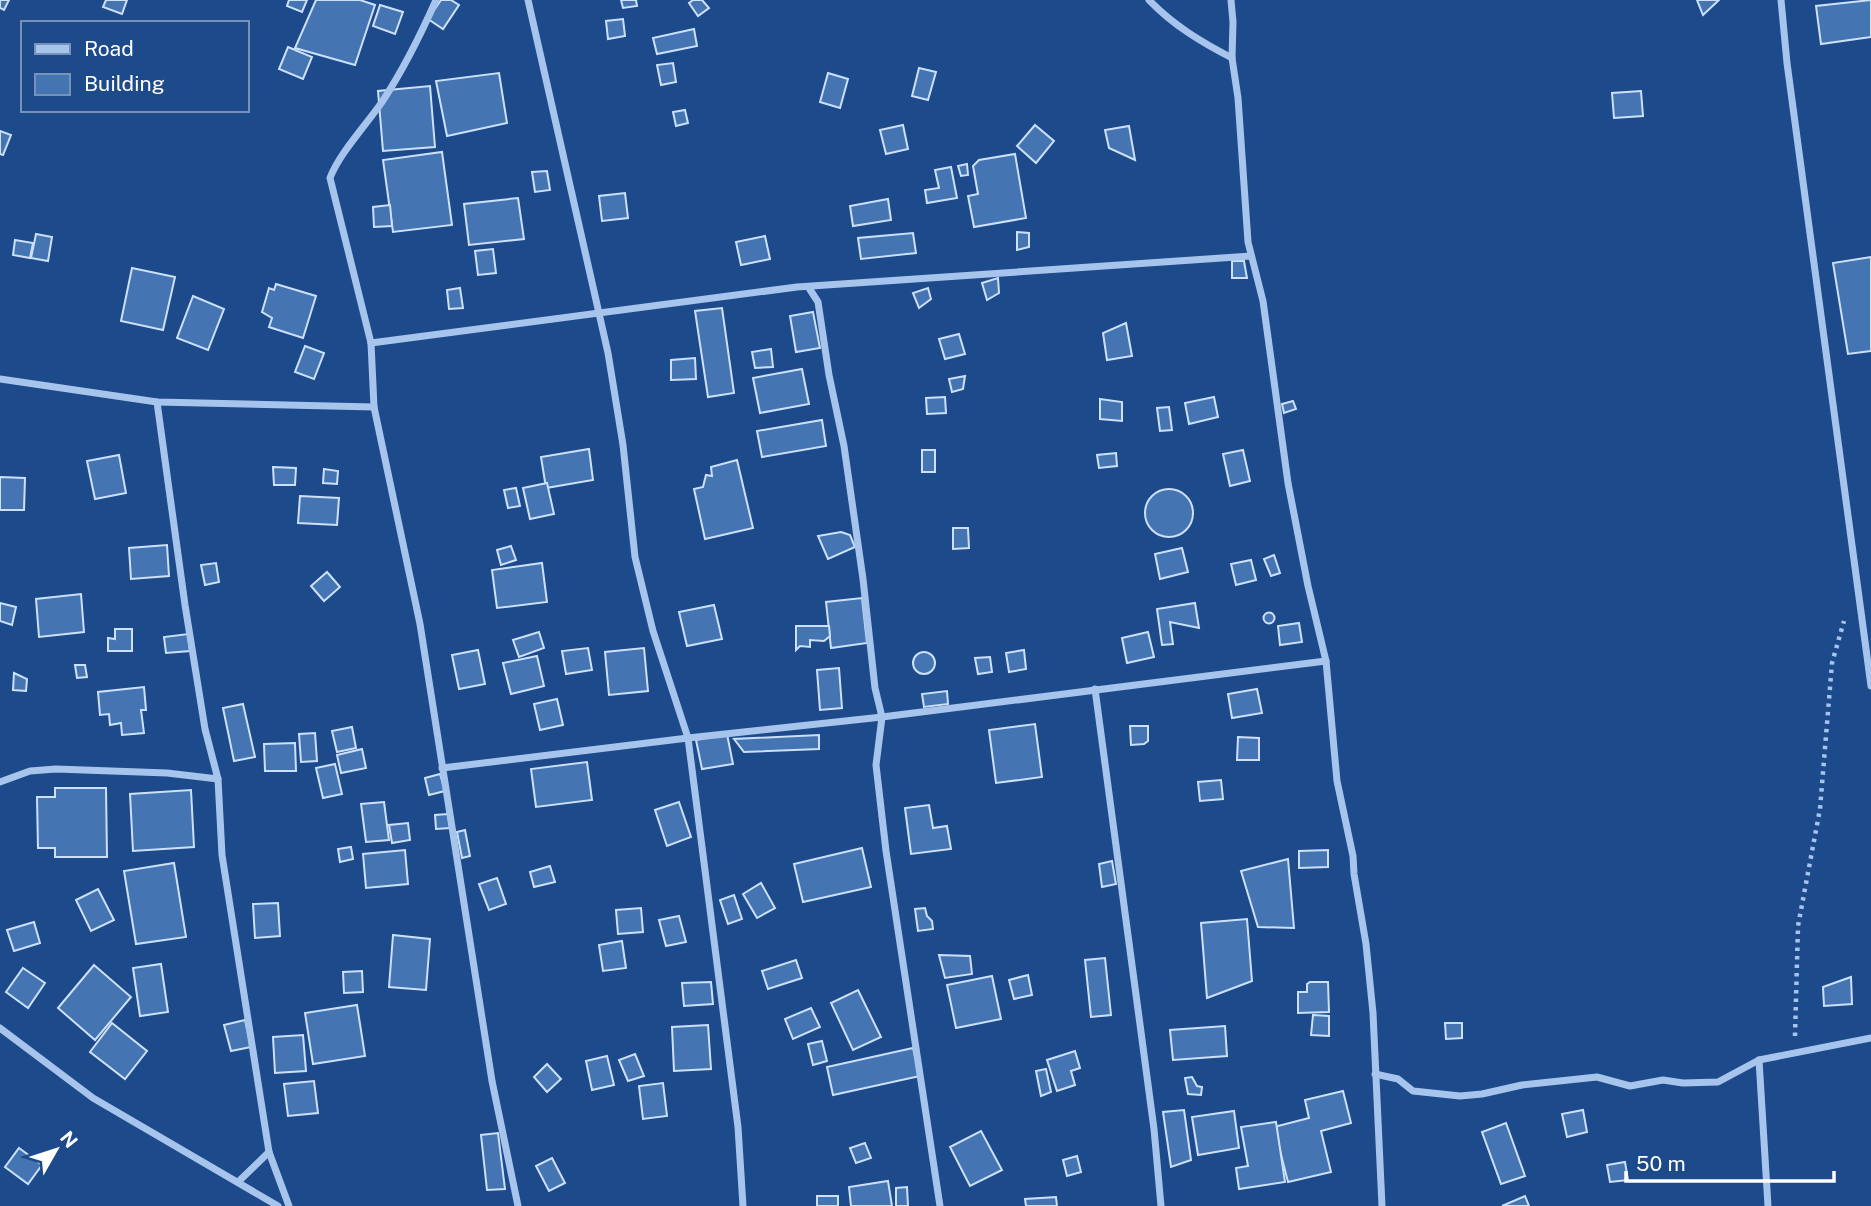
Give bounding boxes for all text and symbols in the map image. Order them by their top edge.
legend [21,21,248,112]
text: Road [84,36,134,61]
text: Building [84,71,165,96]
north arrow [21,1115,91,1185]
text: N [56,1127,82,1152]
scale bar [1626,1140,1834,1184]
text: 50 m [1636,1151,1686,1176]

